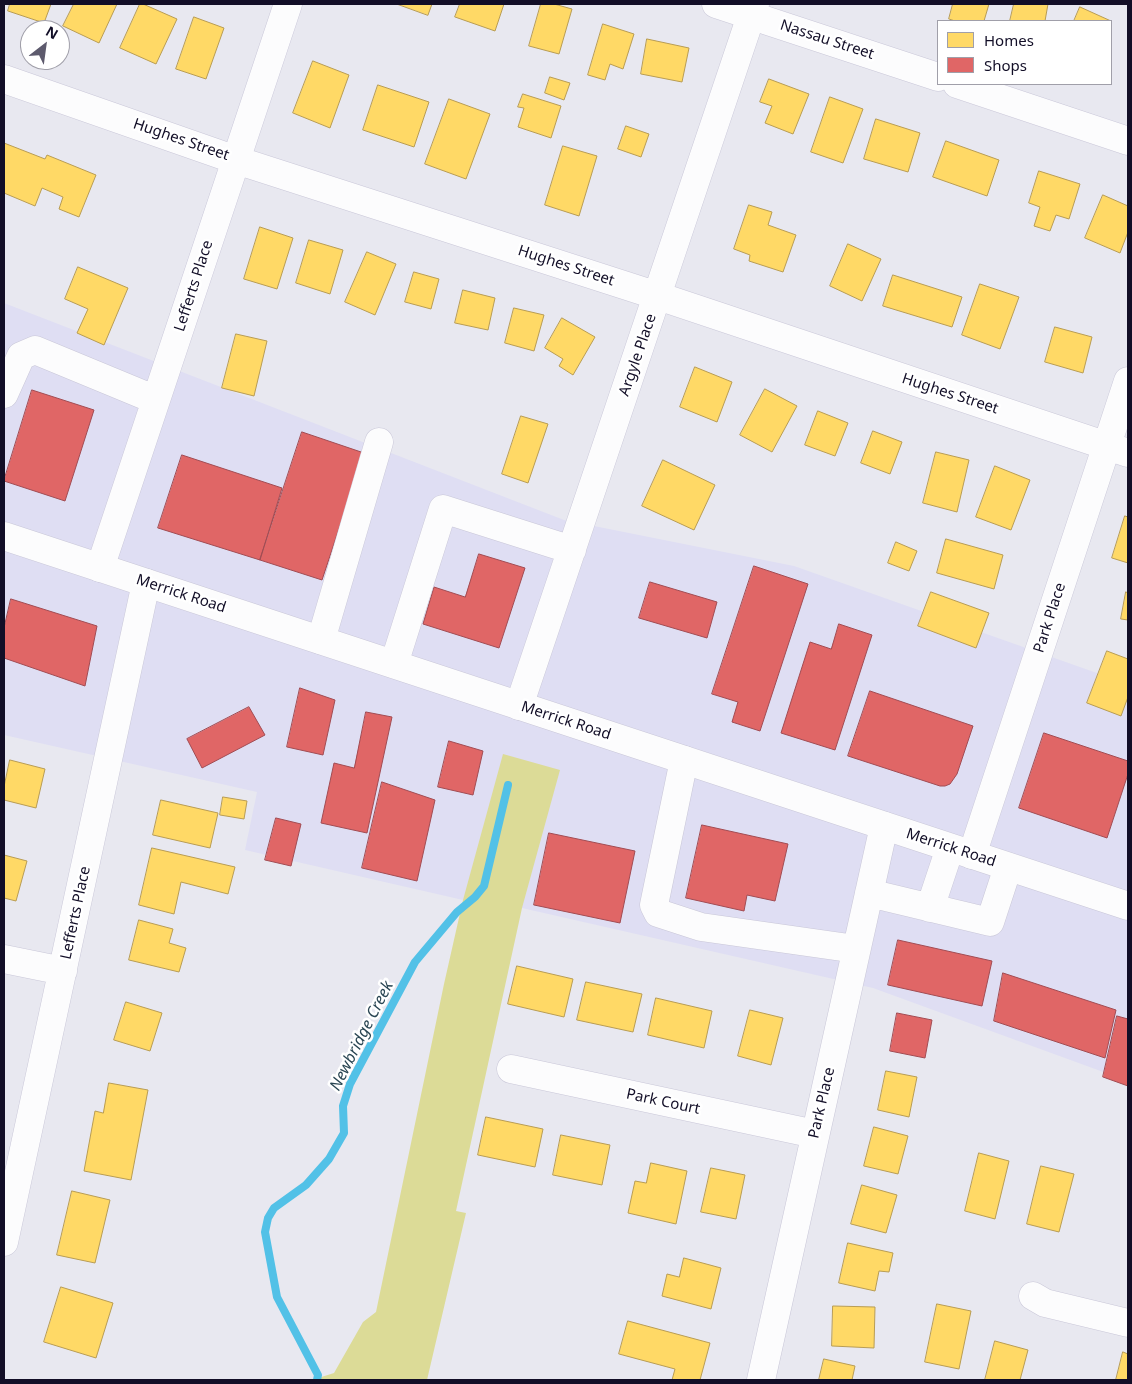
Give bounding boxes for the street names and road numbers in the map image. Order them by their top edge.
street label: Nassau Street [778,16,876,64]
street label: Hughes Street [131,115,231,165]
street label: Lefferts Place [171,238,217,334]
street label: Hughes Street [516,242,616,290]
street label: Argyle Place [616,312,660,398]
street label: Hughes Street [900,370,1000,418]
street label: Merrick Road [134,571,228,617]
street label: Park Place [1030,581,1070,655]
street label: Merrick Road [519,698,613,744]
street label: Merrick Road [904,825,998,871]
street label: Lefferts Place [57,865,95,961]
street label: Park Place [805,1066,839,1140]
street label: Park Court [624,1085,702,1119]

